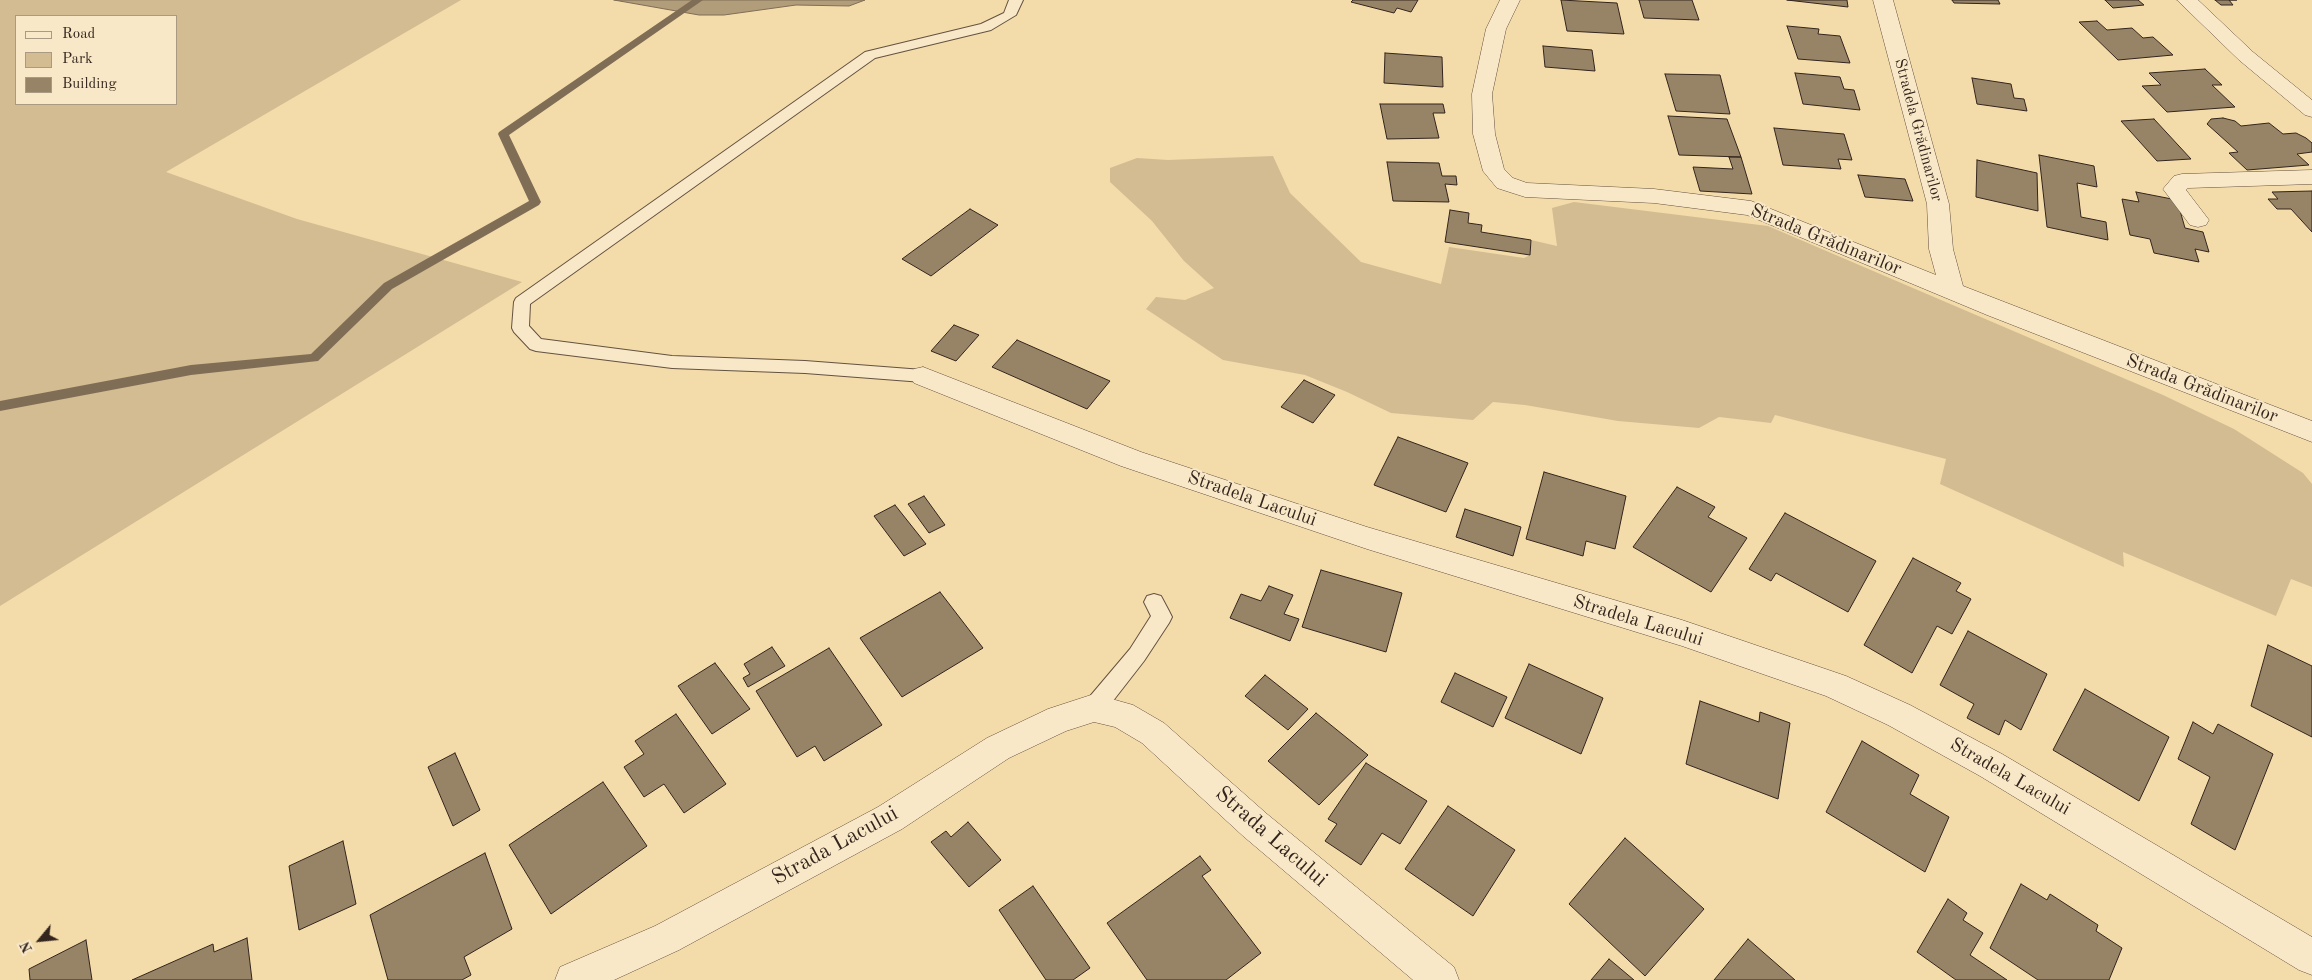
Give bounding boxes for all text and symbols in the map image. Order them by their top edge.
legend [15,15,178,105]
text: Road [62,27,95,42]
text: Park [62,52,93,67]
street label: Stradela Grădinarilor [1890,56,1946,204]
text: Building [62,77,117,92]
street label: Strada Grădinarilor [1747,199,1905,281]
street label: Strada Grădinarilor [2123,350,2281,428]
street label: Stradela Lacului [1184,466,1320,532]
street label: Stradela Lacului [1570,590,1706,652]
street label: Stradela Lacului [1946,733,2074,821]
street label: Strada Lacului [1209,781,1333,893]
street label: Strada Lacului [767,800,903,892]
north arrow [15,915,65,965]
text: N [18,939,35,955]

